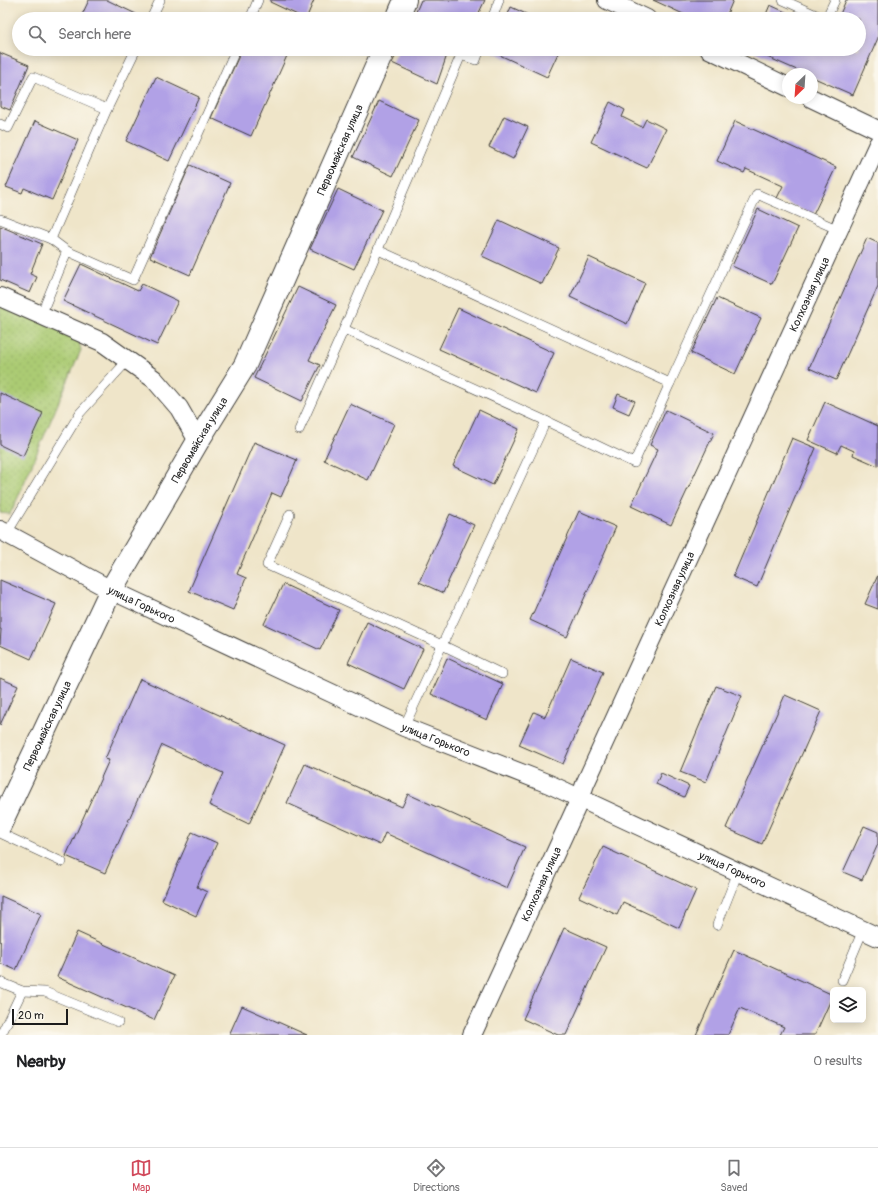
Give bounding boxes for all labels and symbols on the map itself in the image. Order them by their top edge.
north arrow [782,68,818,104]
street label: Первомайская улица [314,102,365,197]
street label: Колхозная улица [787,255,832,333]
street label: Первомайская улица [169,395,230,485]
street label: Колхозная улица [652,550,697,628]
street label: улица Горького [105,583,177,626]
street label: Первомайская улица [20,679,74,772]
street label: улица Горького [399,720,472,759]
street label: Колхозная улица [518,845,564,923]
street label: улица Горького [696,848,768,891]
scale bar [12,1007,68,1026]

